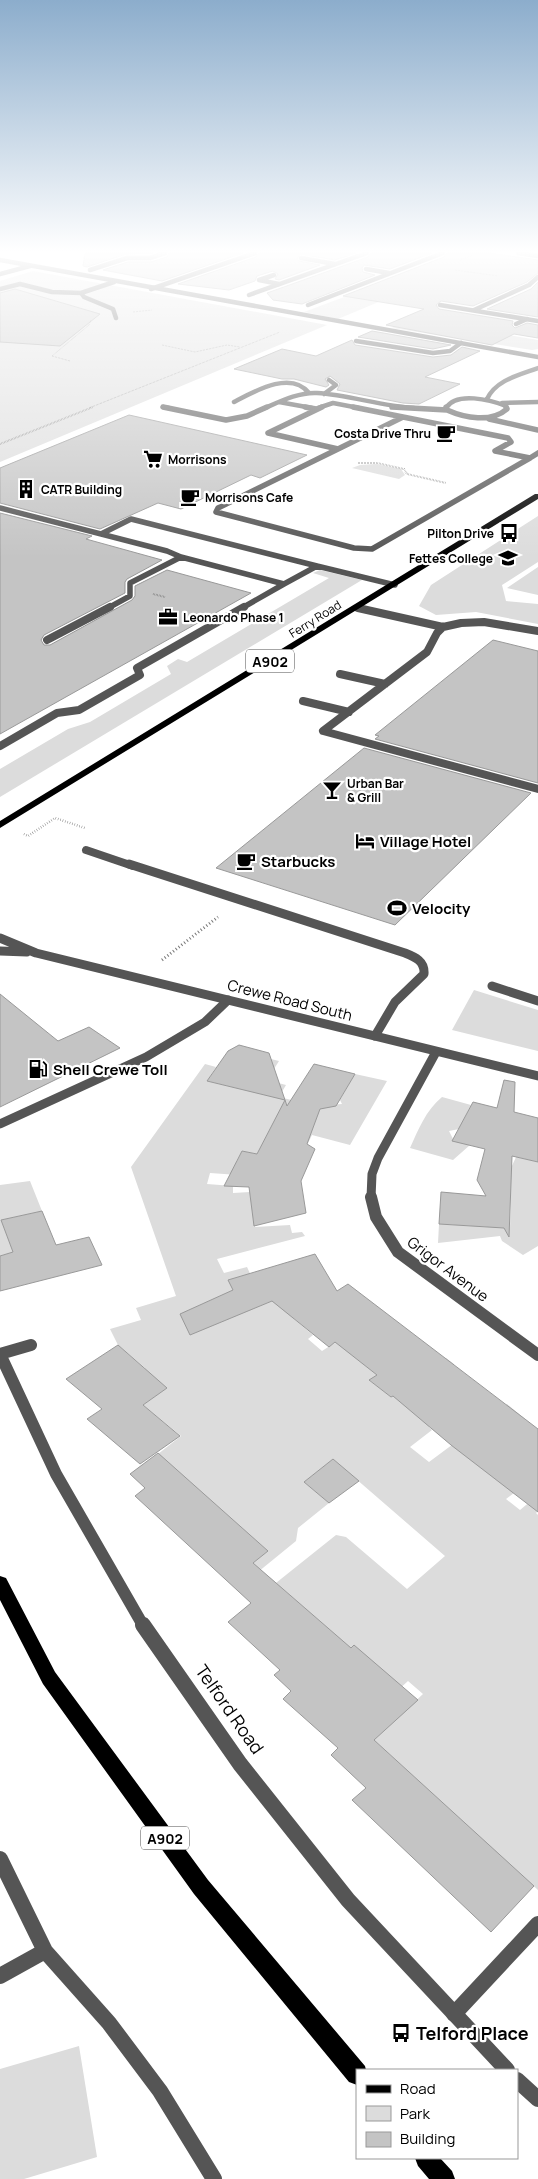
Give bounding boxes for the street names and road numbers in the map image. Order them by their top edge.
street label: Ferry Road [286,596,344,642]
road number: A902 [246,649,294,672]
street label: Crewe Road South [225,974,355,1026]
street label: Grigor Avenue [403,1231,493,1307]
street label: Telford Road [190,1660,270,1758]
road number: A902 [141,1826,189,1850]

